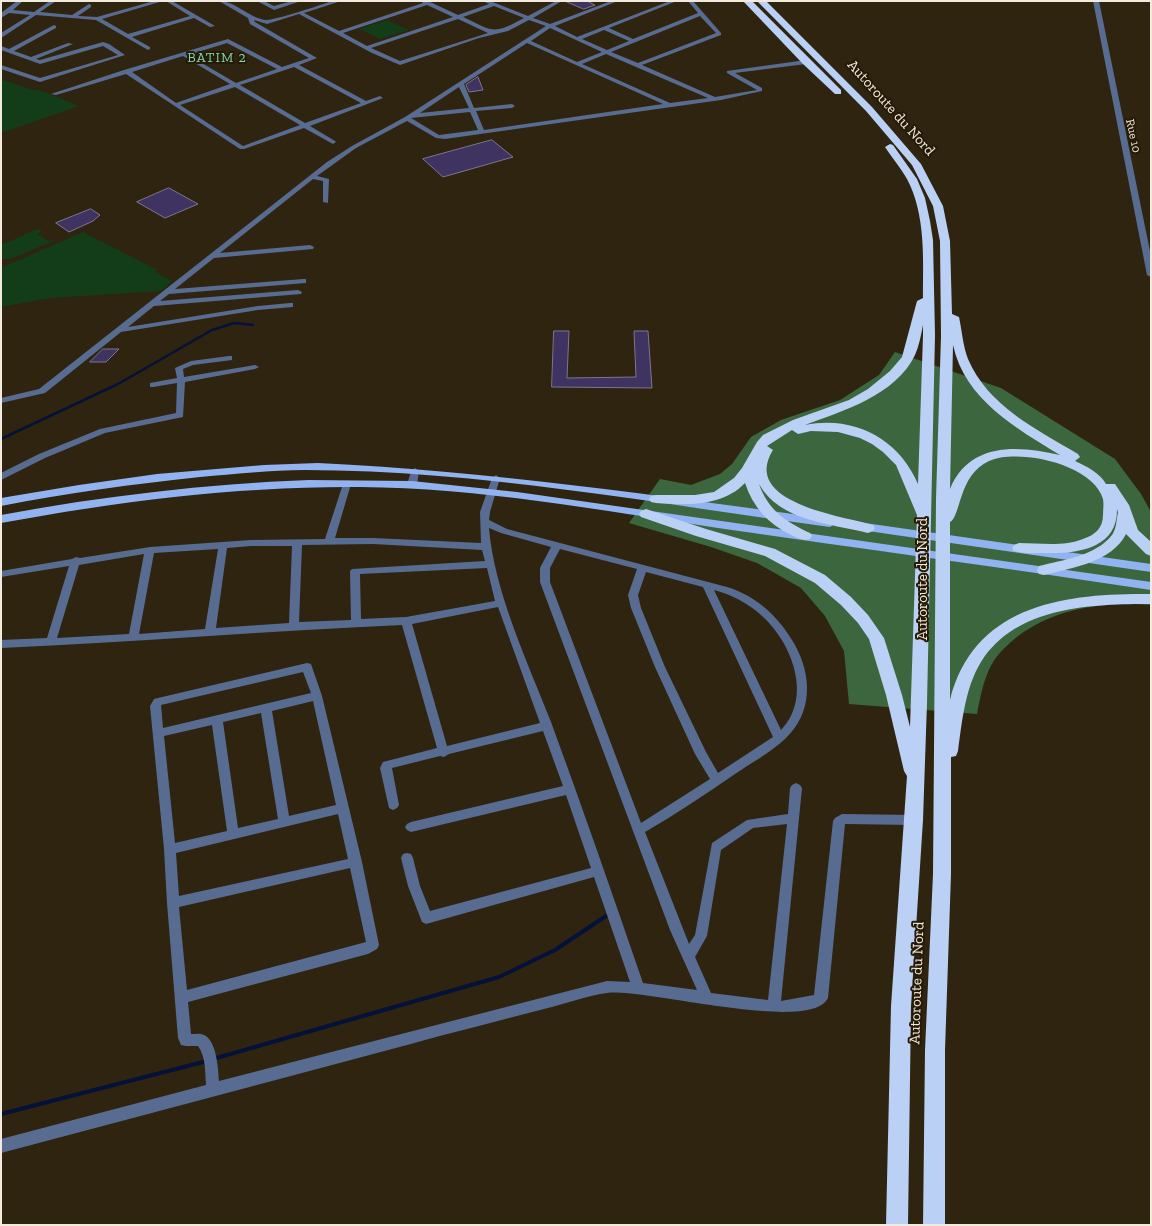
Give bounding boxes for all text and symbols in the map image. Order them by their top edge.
district label: BATIM 2 [186,50,248,66]
street label: Autoroute du Nord [843,56,939,160]
street label: Rue 10 [1122,118,1144,154]
street label: Autoroute du Nord [914,518,932,640]
street label: Autoroute du Nord [906,921,928,1045]

